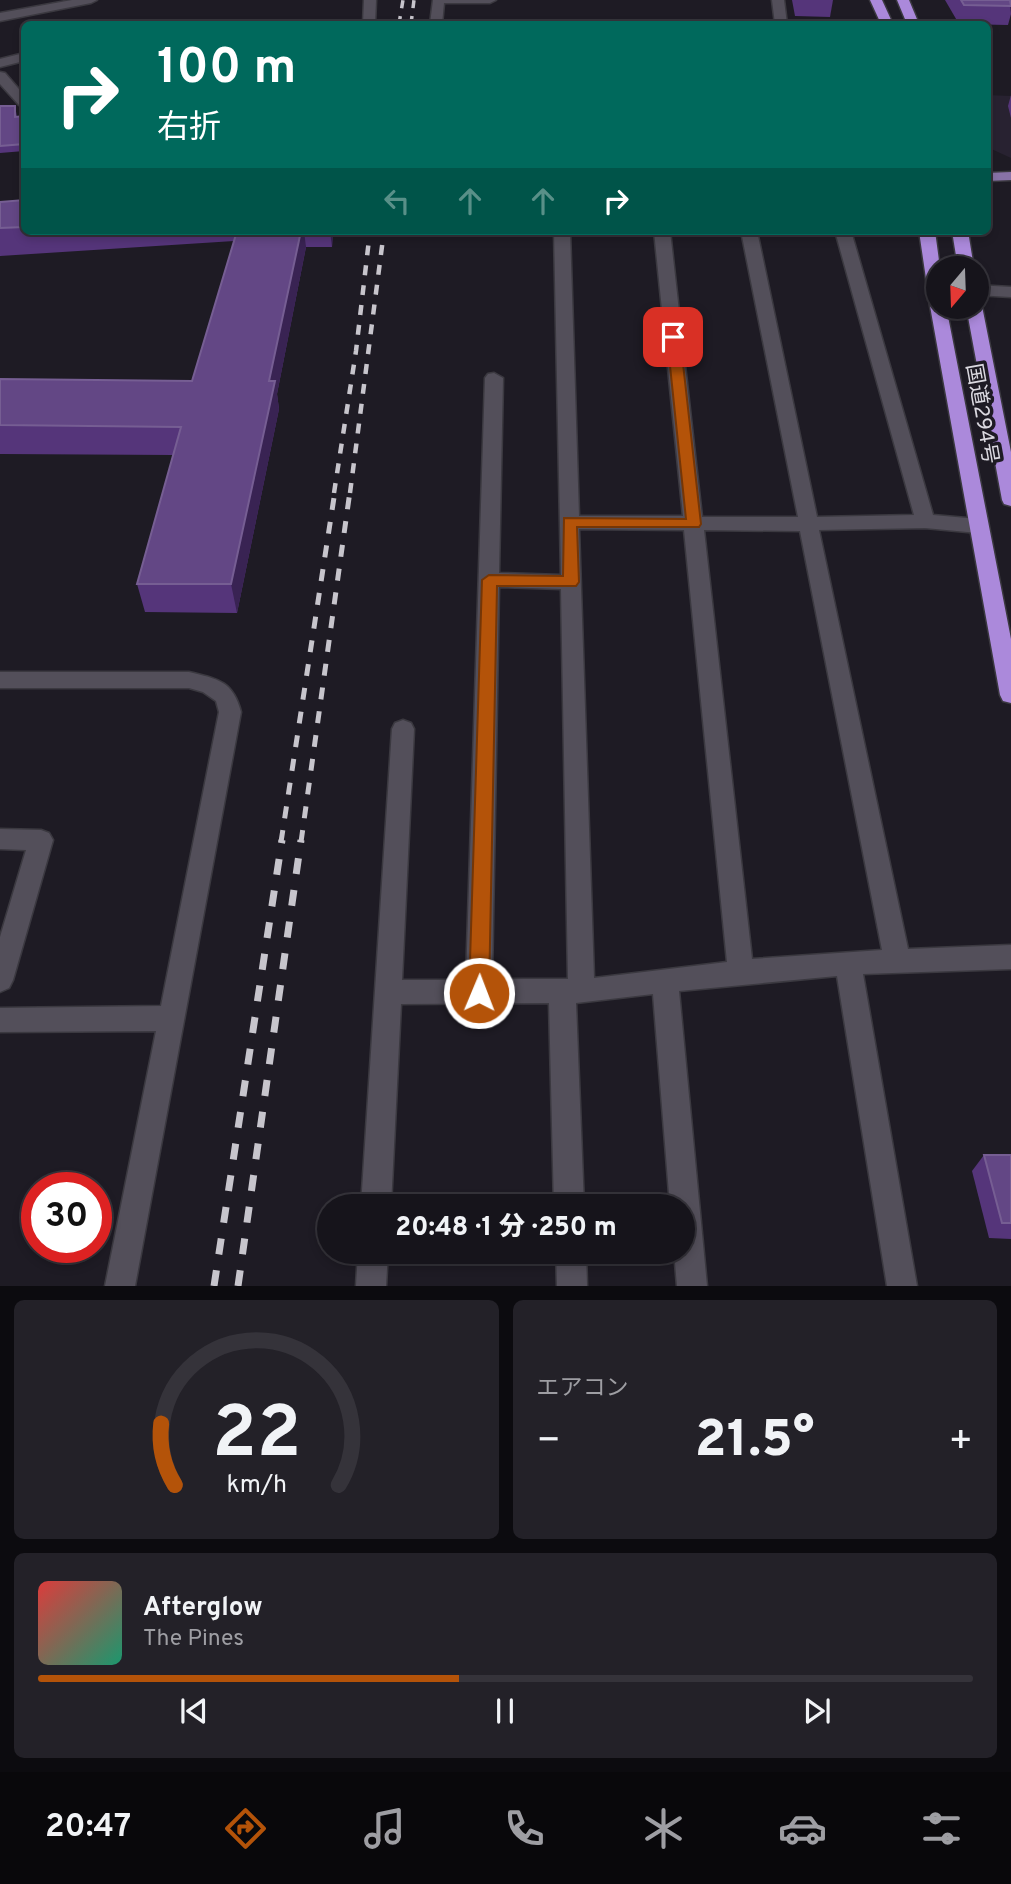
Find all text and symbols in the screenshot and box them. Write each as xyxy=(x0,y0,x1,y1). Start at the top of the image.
text: 100 m xyxy=(157,39,296,101)
icon: right xyxy=(42,49,133,140)
text: 右折 xyxy=(157,109,221,149)
icon: left xyxy=(378,182,416,220)
icon: ahead xyxy=(451,182,489,220)
icon: ahead xyxy=(524,182,562,220)
icon: right xyxy=(597,182,635,220)
north arrow xyxy=(926,256,989,318)
map controls xyxy=(926,256,989,319)
pin xyxy=(643,307,703,367)
icon: arrive xyxy=(654,318,692,356)
street label: 国道294号 xyxy=(959,362,1003,466)
position arrow xyxy=(442,956,516,1030)
speed limit sign: 30 xyxy=(21,1172,112,1263)
text: 20:48 · 1 分 · 250 m xyxy=(395,1212,617,1245)
text: エアコン xyxy=(537,1375,629,1404)
text: 22 xyxy=(212,1392,301,1484)
text: 21.5° xyxy=(695,1409,815,1475)
text: − xyxy=(537,1418,561,1467)
text: + xyxy=(948,1418,973,1467)
text: km/h xyxy=(226,1470,287,1502)
text: Afterglow xyxy=(143,1592,263,1625)
text: The Pines xyxy=(143,1625,244,1654)
icon: previous xyxy=(175,1692,213,1730)
icon: pause xyxy=(486,1692,524,1730)
icon: next xyxy=(798,1692,836,1730)
icon: directions xyxy=(221,1804,270,1853)
icon: music xyxy=(360,1804,409,1853)
icon: phone xyxy=(500,1804,549,1853)
icon: climate xyxy=(639,1804,688,1853)
icon: car xyxy=(778,1804,827,1853)
icon: filters xyxy=(917,1804,966,1853)
text: 20:47 xyxy=(45,1808,131,1848)

